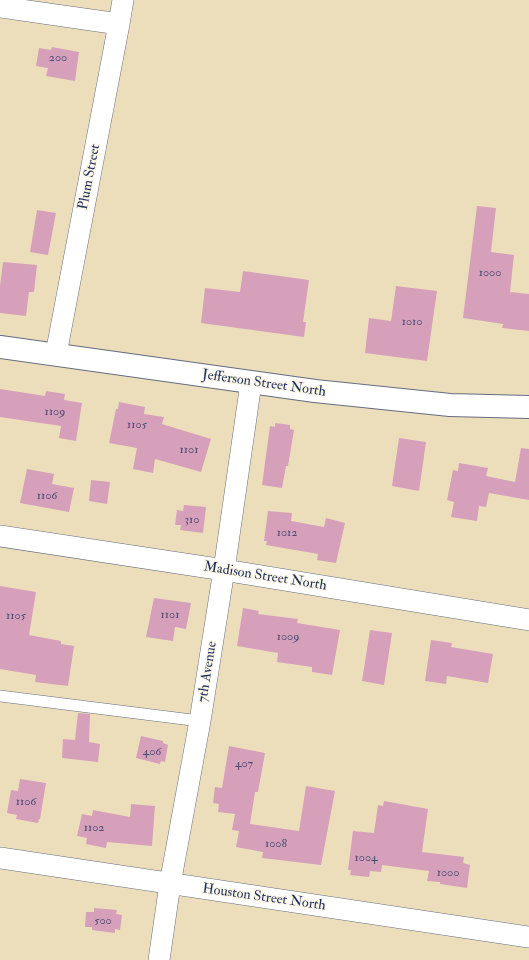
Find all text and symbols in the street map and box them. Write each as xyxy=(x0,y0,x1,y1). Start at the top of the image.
house number: 200 xyxy=(49,51,67,65)
street label: Plum Street xyxy=(75,143,105,211)
house number: 1000 xyxy=(479,266,501,280)
house number: 1010 xyxy=(402,315,422,329)
street label: Jefferson Street North xyxy=(201,367,327,401)
house number: 1109 xyxy=(45,405,65,419)
house number: 1105 xyxy=(127,418,147,432)
house number: 1101 xyxy=(180,443,198,457)
house number: 1106 xyxy=(37,489,57,503)
house number: 310 xyxy=(185,513,199,527)
house number: 1012 xyxy=(277,526,297,540)
street label: Madison Street North xyxy=(202,559,328,595)
house number: 1101 xyxy=(161,608,179,622)
house number: 1105 xyxy=(6,609,26,623)
house number: 1009 xyxy=(277,630,299,644)
street label: 7th Avenue xyxy=(195,640,221,704)
house number: 406 xyxy=(143,745,161,759)
house number: 407 xyxy=(235,757,253,771)
house number: 1106 xyxy=(16,795,36,809)
house number: 1102 xyxy=(84,821,104,835)
house number: 1008 xyxy=(265,837,287,851)
house number: 1004 xyxy=(355,851,377,865)
house number: 1000 xyxy=(437,866,459,880)
street label: Houston Street North xyxy=(201,881,327,915)
house number: 500 xyxy=(94,914,112,928)

